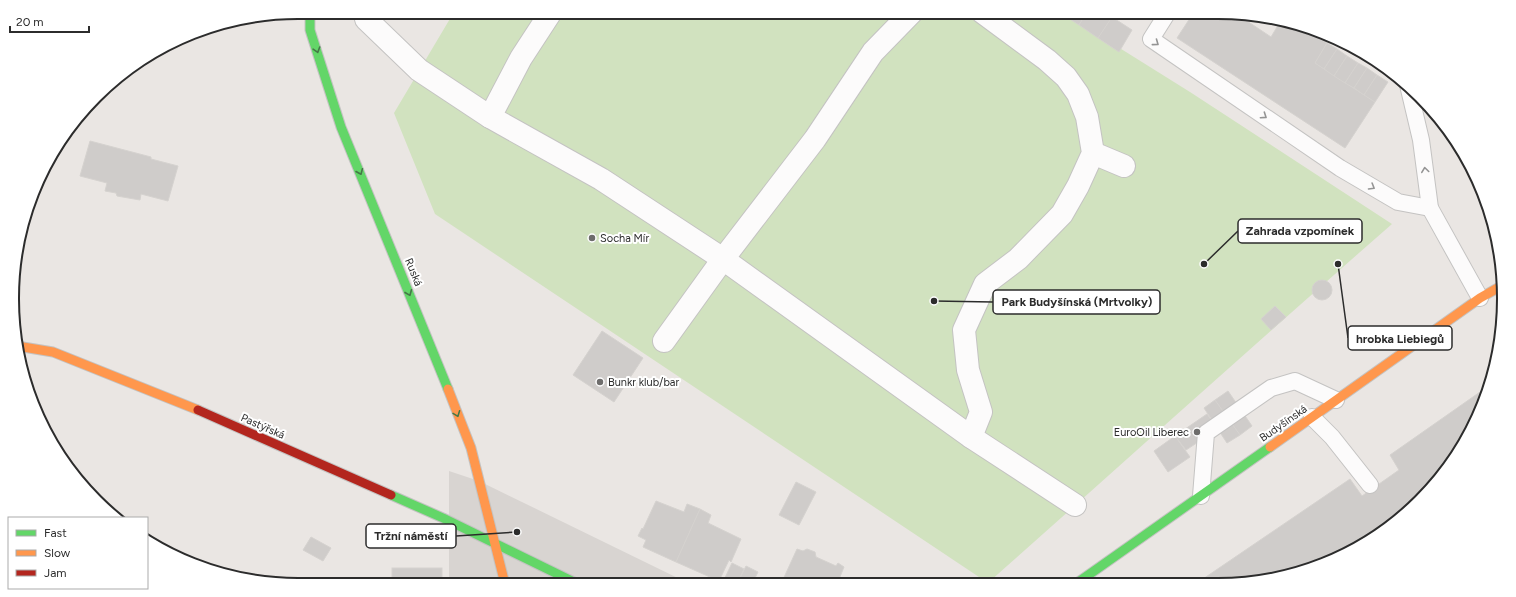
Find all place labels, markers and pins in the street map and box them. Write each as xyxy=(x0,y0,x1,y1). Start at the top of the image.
callout: Zahrada vzpomínek xyxy=(1238,219,1362,243)
place label: Socha Mír xyxy=(600,232,649,245)
marker: Socha Mír xyxy=(587,233,597,243)
callout: Park Budyšínská (Mrtvolky) xyxy=(993,290,1160,314)
callout: hrobka Liebiegů xyxy=(1348,326,1452,350)
place label: Bunkr klub/bar xyxy=(608,376,679,389)
marker: Bunkr klub/bar xyxy=(595,377,605,387)
place label: EuroOil Liberec xyxy=(1114,426,1189,439)
marker: EuroOil Liberec xyxy=(1192,427,1202,437)
callout: Tržní náměstí xyxy=(366,524,456,548)

